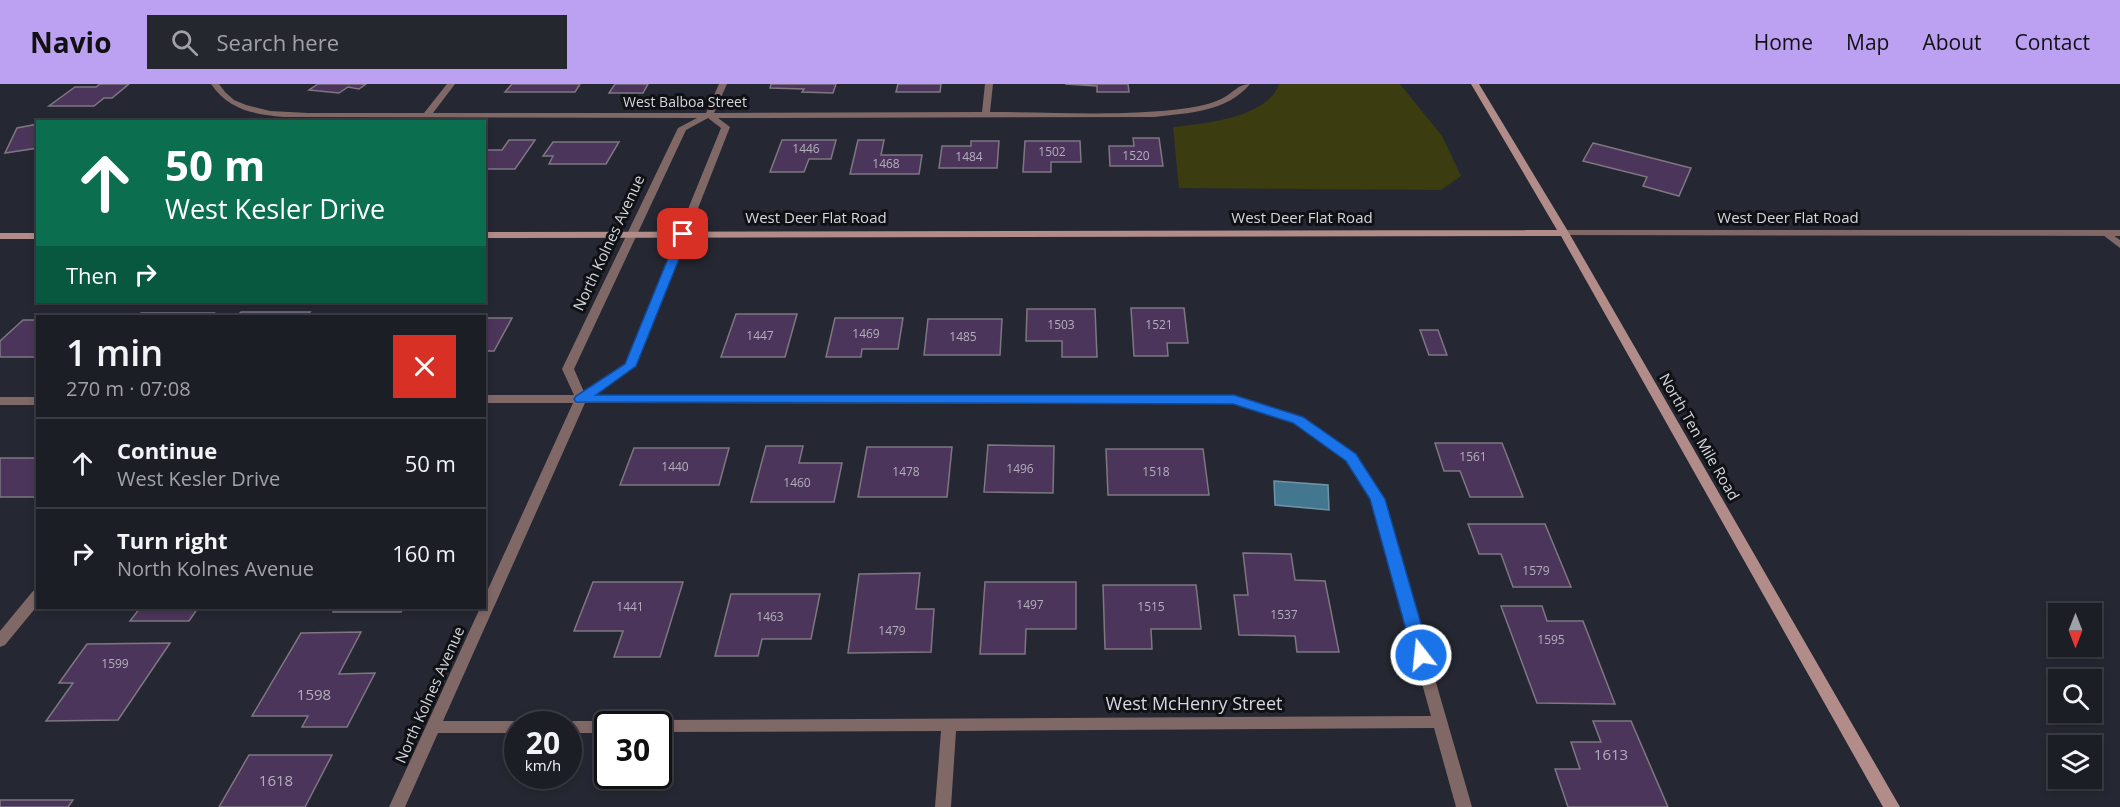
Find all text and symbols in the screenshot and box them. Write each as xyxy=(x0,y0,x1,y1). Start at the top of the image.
search box xyxy=(147,15,567,69)
text: Navio xyxy=(30,23,111,61)
icon: search xyxy=(168,26,201,59)
text: Search here xyxy=(216,27,339,57)
text: Home xyxy=(1754,28,1813,56)
text: Map xyxy=(1846,28,1889,56)
text: About xyxy=(1922,28,1982,56)
text: Contact xyxy=(2015,28,2090,56)
street label: West Balboa Street xyxy=(623,92,747,111)
text: 50 m xyxy=(165,136,265,193)
house number: 1446 xyxy=(792,140,820,157)
house number: 1502 xyxy=(1038,143,1066,160)
icon: ahead xyxy=(66,144,144,222)
house number: 1520 xyxy=(1122,147,1150,164)
house number: 1484 xyxy=(955,148,983,165)
house number: 1468 xyxy=(872,155,900,172)
street label: North Kolnes Avenue xyxy=(568,171,648,314)
text: West Kesler Drive xyxy=(165,190,385,227)
street label: West Deer Flat Road xyxy=(745,207,887,227)
street label: West Deer Flat Road xyxy=(1231,207,1373,227)
street label: West Deer Flat Road xyxy=(1717,207,1859,227)
pin xyxy=(657,208,708,259)
icon: arrive xyxy=(666,217,699,250)
icon: right xyxy=(129,258,162,291)
text: Then xyxy=(66,260,117,290)
house number: 1503 xyxy=(1047,316,1075,333)
house number: 1521 xyxy=(1145,316,1173,333)
house number: 1469 xyxy=(852,325,880,342)
house number: 1447 xyxy=(746,327,774,344)
text: 1 min xyxy=(66,328,163,377)
house number: 1485 xyxy=(949,328,977,345)
button: close xyxy=(393,335,456,398)
street label: North Ten Mile Road xyxy=(1655,369,1744,504)
text: 270 m · 07:08 xyxy=(66,375,191,402)
text: Continue xyxy=(117,435,217,465)
icon: ahead xyxy=(66,447,99,480)
text: 50 m xyxy=(405,448,456,478)
house number: 1561 xyxy=(1459,448,1487,465)
house number: 1440 xyxy=(661,458,689,475)
house number: 1496 xyxy=(1006,460,1034,477)
house number: 1478 xyxy=(892,463,920,480)
house number: 1518 xyxy=(1142,463,1170,480)
text: West Kesler Drive xyxy=(117,465,280,492)
house number: 1460 xyxy=(783,474,811,491)
text: Turn right xyxy=(117,525,228,555)
icon: right xyxy=(66,537,99,570)
text: 160 m xyxy=(392,538,456,568)
text: North Kolnes Avenue xyxy=(117,555,314,582)
house number: 1579 xyxy=(1522,562,1550,579)
house number: 1497 xyxy=(1016,596,1044,613)
house number: 1441 xyxy=(616,598,644,615)
house number: 1515 xyxy=(1137,598,1165,615)
north arrow xyxy=(2048,603,2102,657)
map controls xyxy=(2048,603,2102,789)
house number: 1537 xyxy=(1270,606,1298,623)
house number: 1463 xyxy=(756,608,784,625)
house number: 1479 xyxy=(878,622,906,639)
street label: North Kolnes Avenue xyxy=(390,623,468,766)
position arrow xyxy=(1389,623,1453,687)
house number: 1595 xyxy=(1537,631,1565,648)
house number: 1599 xyxy=(101,655,129,672)
button: search xyxy=(2048,669,2102,723)
house number: 1598 xyxy=(297,684,331,704)
street label: West McHenry Street xyxy=(1106,691,1282,715)
speed limit sign: 30 xyxy=(594,711,672,789)
text: 20 xyxy=(526,722,560,763)
button: layers xyxy=(2048,735,2102,789)
house number: 1613 xyxy=(1594,744,1628,764)
text: km/h xyxy=(525,755,561,775)
house number: 1618 xyxy=(259,770,293,790)

